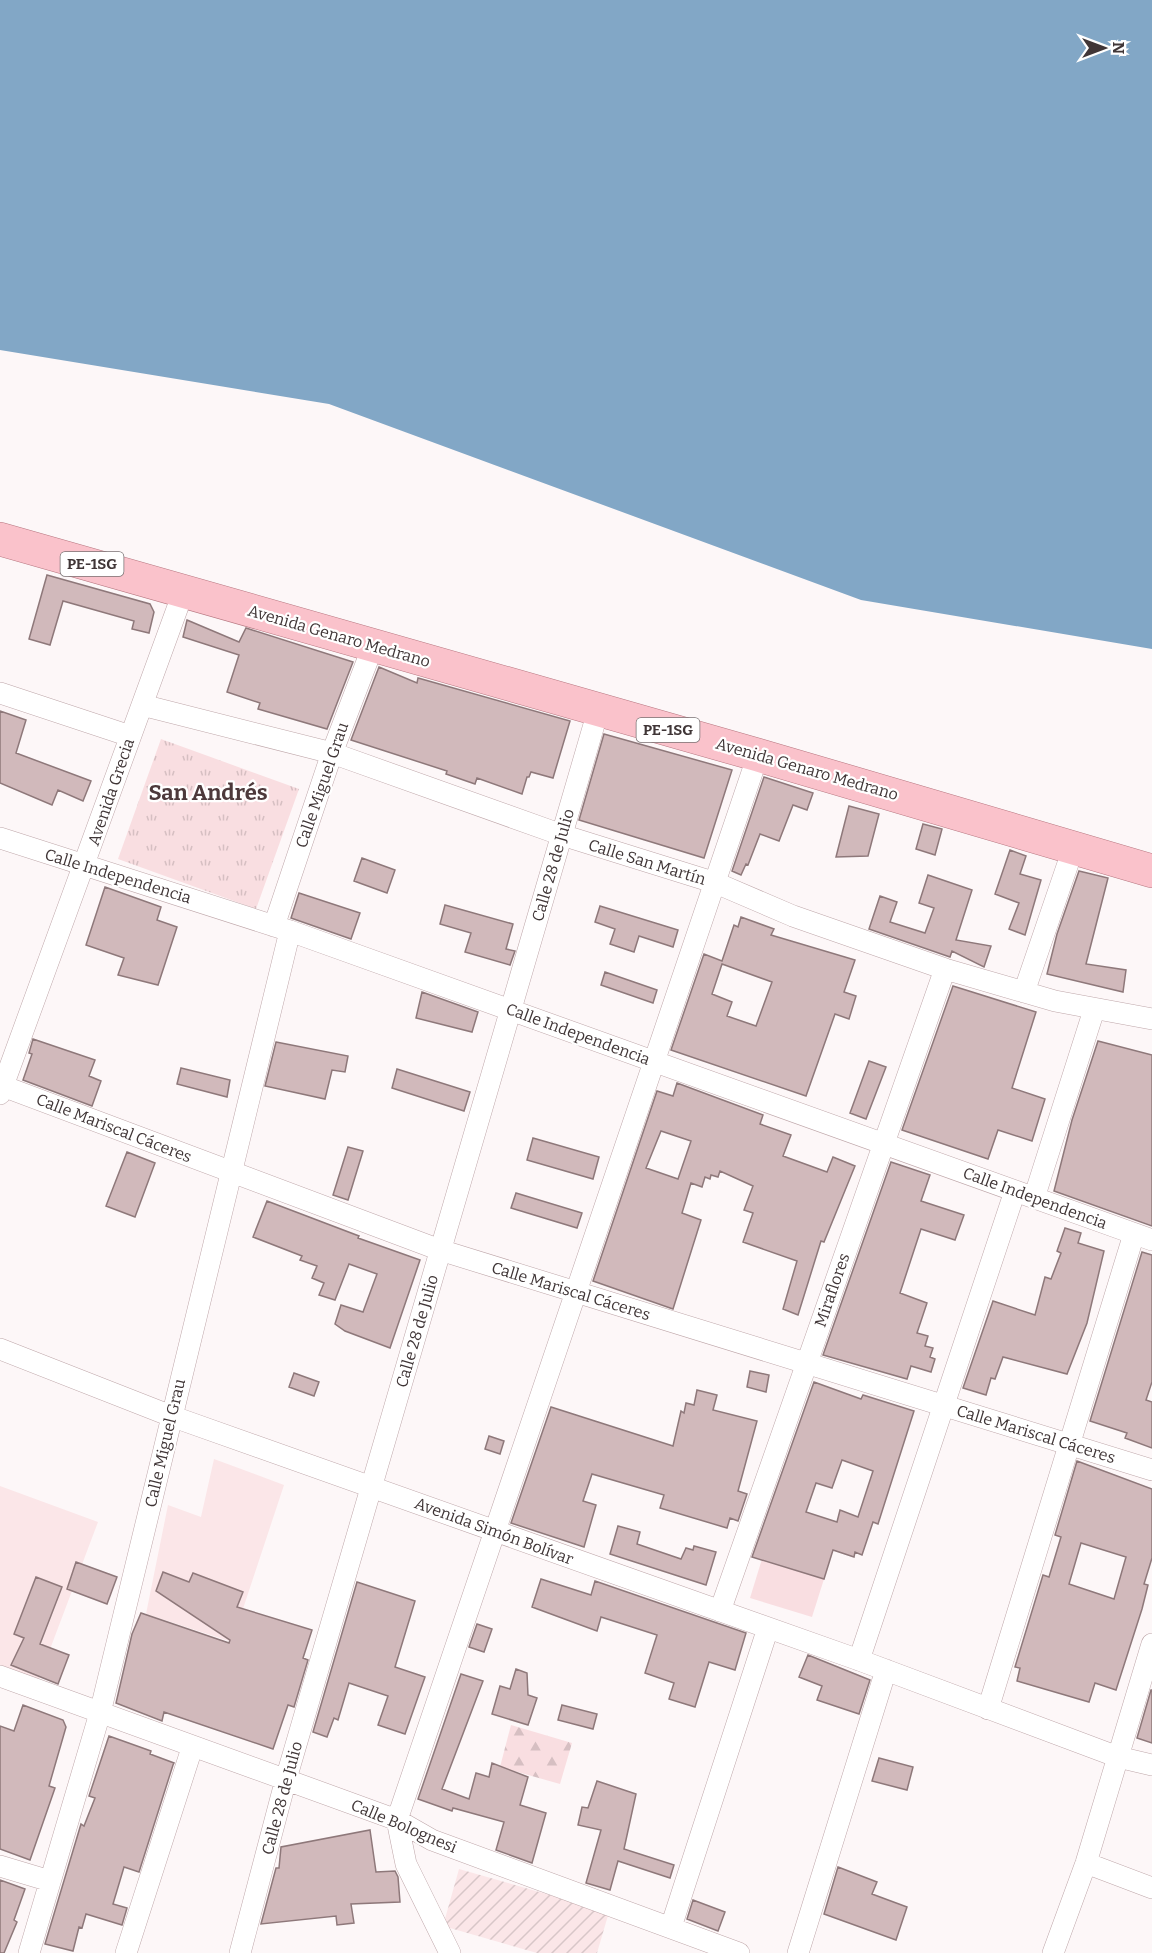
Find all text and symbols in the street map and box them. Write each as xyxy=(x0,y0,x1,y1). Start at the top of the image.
north arrow xyxy=(1074,18,1134,78)
text: N xyxy=(1109,42,1128,54)
road number: PE-1SG xyxy=(60,552,124,576)
street label: Avenida Genaro Medrano xyxy=(246,601,432,671)
road number: PE-1SG xyxy=(636,718,700,742)
street label: Calle Miguel Grau xyxy=(292,720,352,850)
street label: Avenida Genaro Medrano xyxy=(714,734,900,804)
street label: Avenida Grecia xyxy=(84,736,138,848)
district label: San Andrés xyxy=(148,779,268,806)
street label: Calle 28 de Julio xyxy=(528,806,578,924)
street label: Calle San Martín xyxy=(586,835,708,889)
street label: Calle Independencia xyxy=(43,845,194,907)
street label: Calle Independencia xyxy=(503,999,653,1069)
street label: Calle Mariscal Cáceres xyxy=(34,1090,194,1166)
street label: Calle Independencia xyxy=(960,1163,1110,1233)
street label: Miraflores xyxy=(810,1251,854,1329)
street label: Calle Mariscal Cáceres xyxy=(489,1258,653,1324)
street label: Calle 28 de Julio xyxy=(392,1272,442,1390)
street label: Calle Miguel Grau xyxy=(141,1377,189,1509)
street label: Calle Mariscal Cáceres xyxy=(954,1401,1118,1467)
street label: Avenida Simón Bolívar xyxy=(412,1493,576,1569)
street label: Calle 28 de Julio xyxy=(258,1739,306,1857)
street label: Calle Bolognesi xyxy=(348,1795,460,1857)

